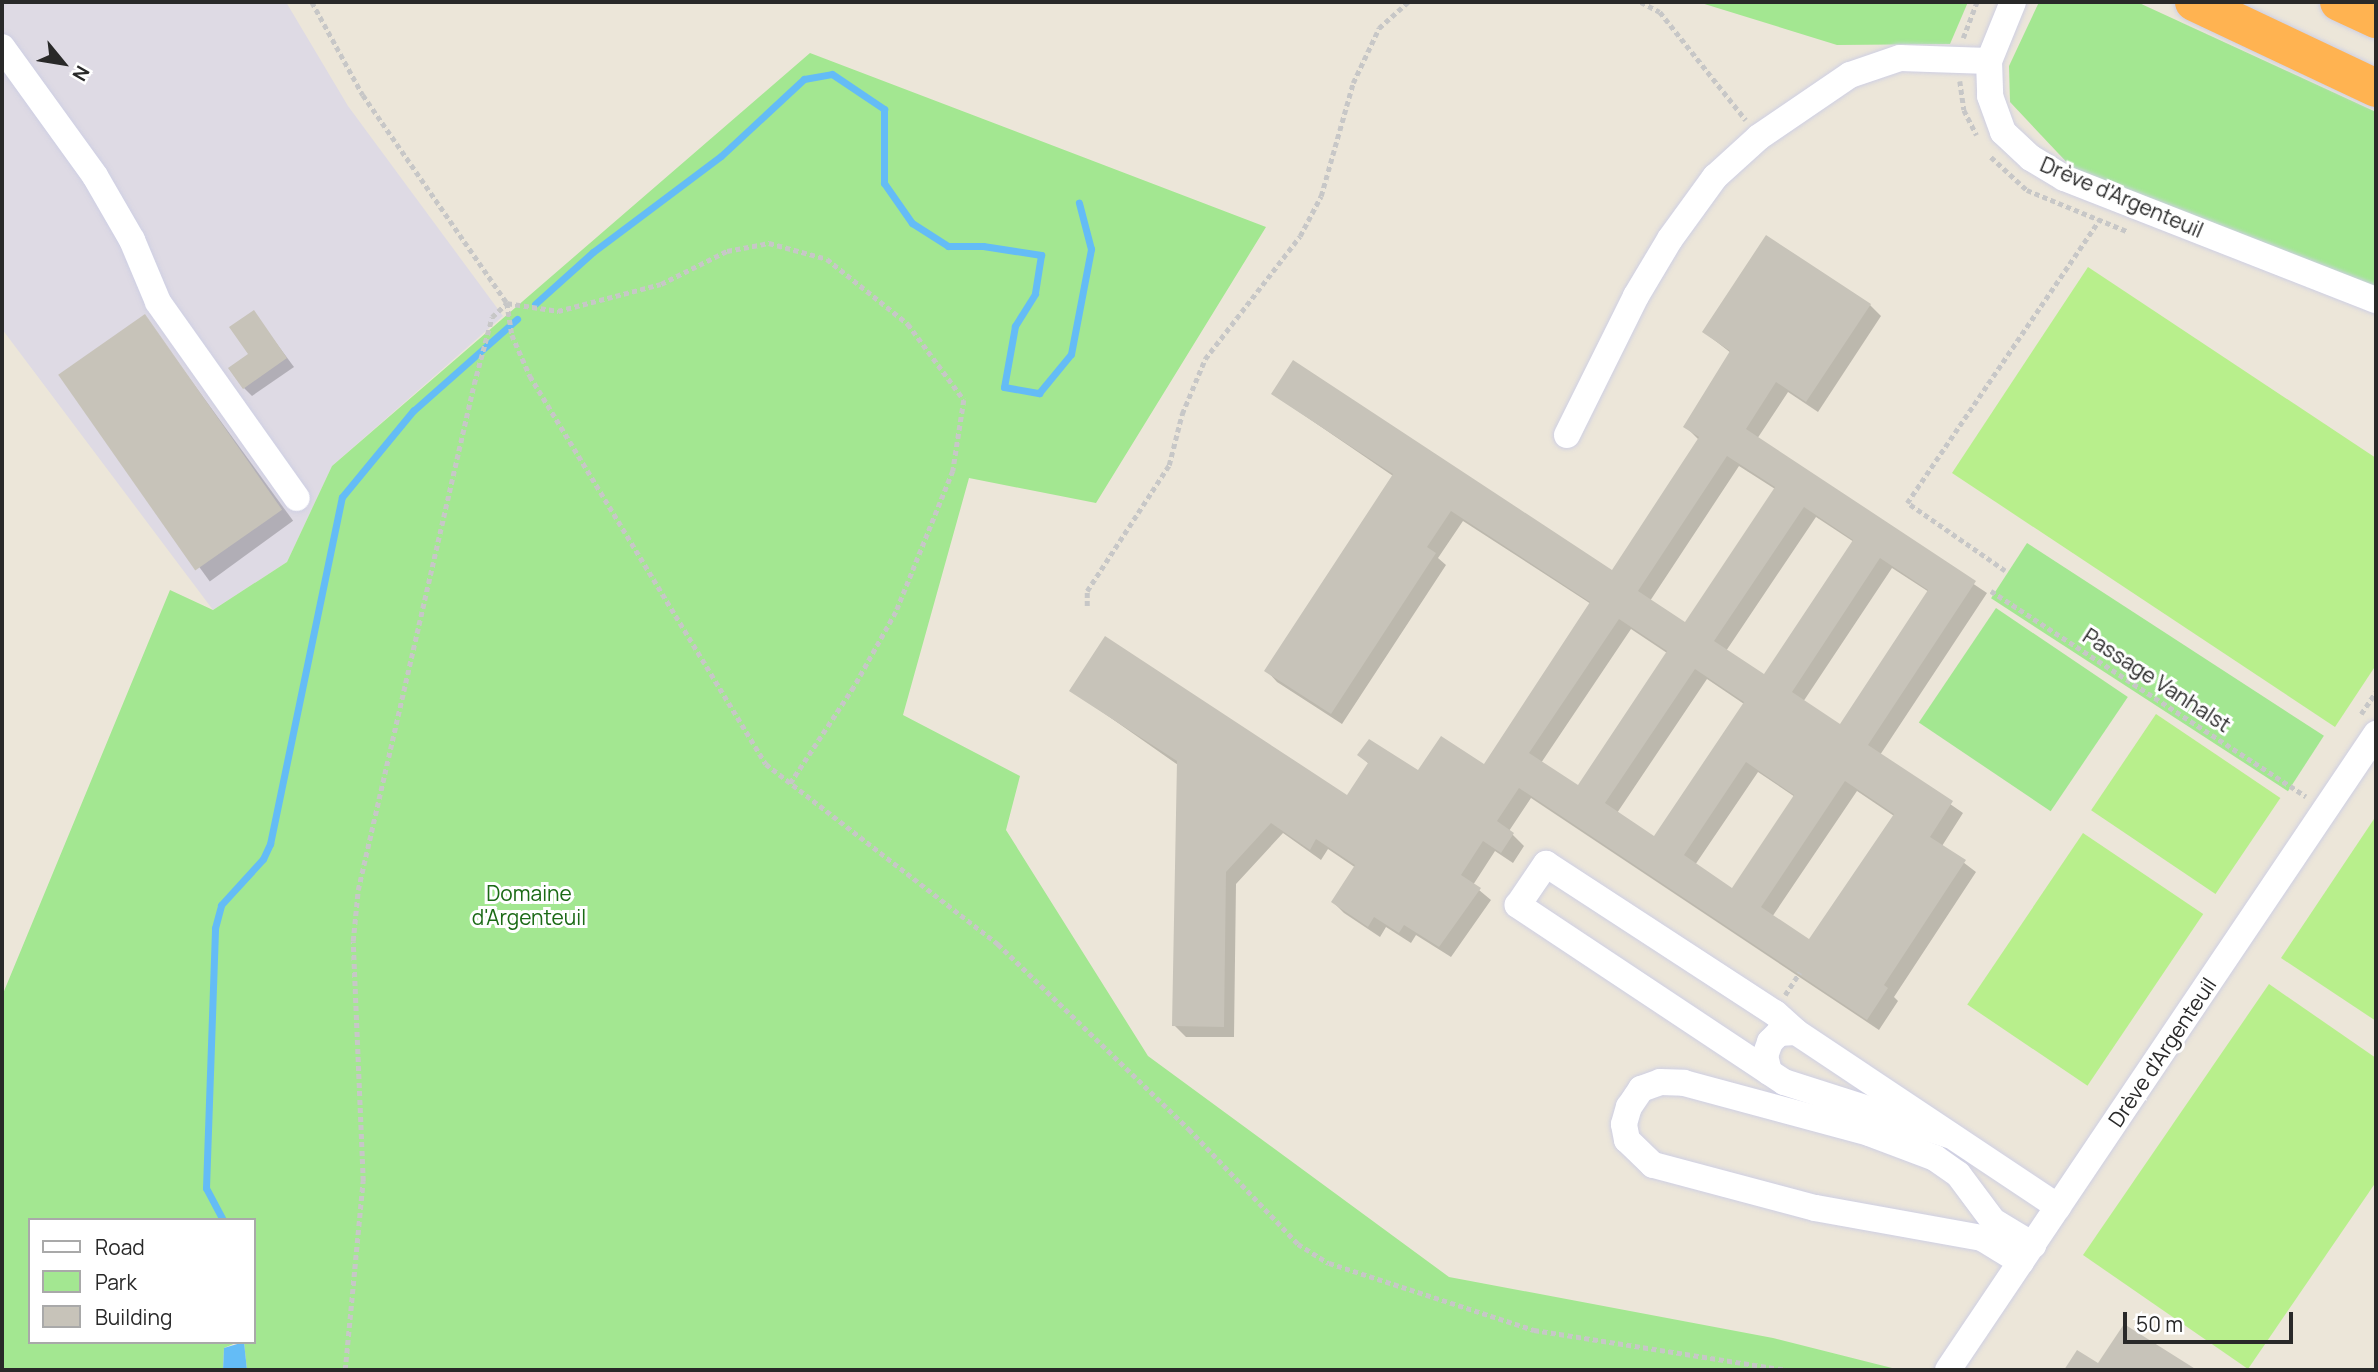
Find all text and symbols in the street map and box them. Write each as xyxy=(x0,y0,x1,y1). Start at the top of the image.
north arrow xyxy=(28,28,98,98)
text: N xyxy=(67,61,96,86)
street label: Drève d'Argenteuil xyxy=(2037,151,2207,243)
street label: Passage Vanhalst xyxy=(2079,623,2235,737)
park label: Domaine d'Argenteuil xyxy=(472,880,586,930)
street label: Drève d'Argenteuil xyxy=(2103,973,2221,1131)
legend xyxy=(28,1218,256,1344)
text: Road xyxy=(95,1233,145,1261)
text: Park xyxy=(95,1268,137,1296)
scale bar xyxy=(2126,1298,2296,1342)
text: Building xyxy=(95,1303,172,1331)
text: 50 m xyxy=(2136,1310,2183,1338)

